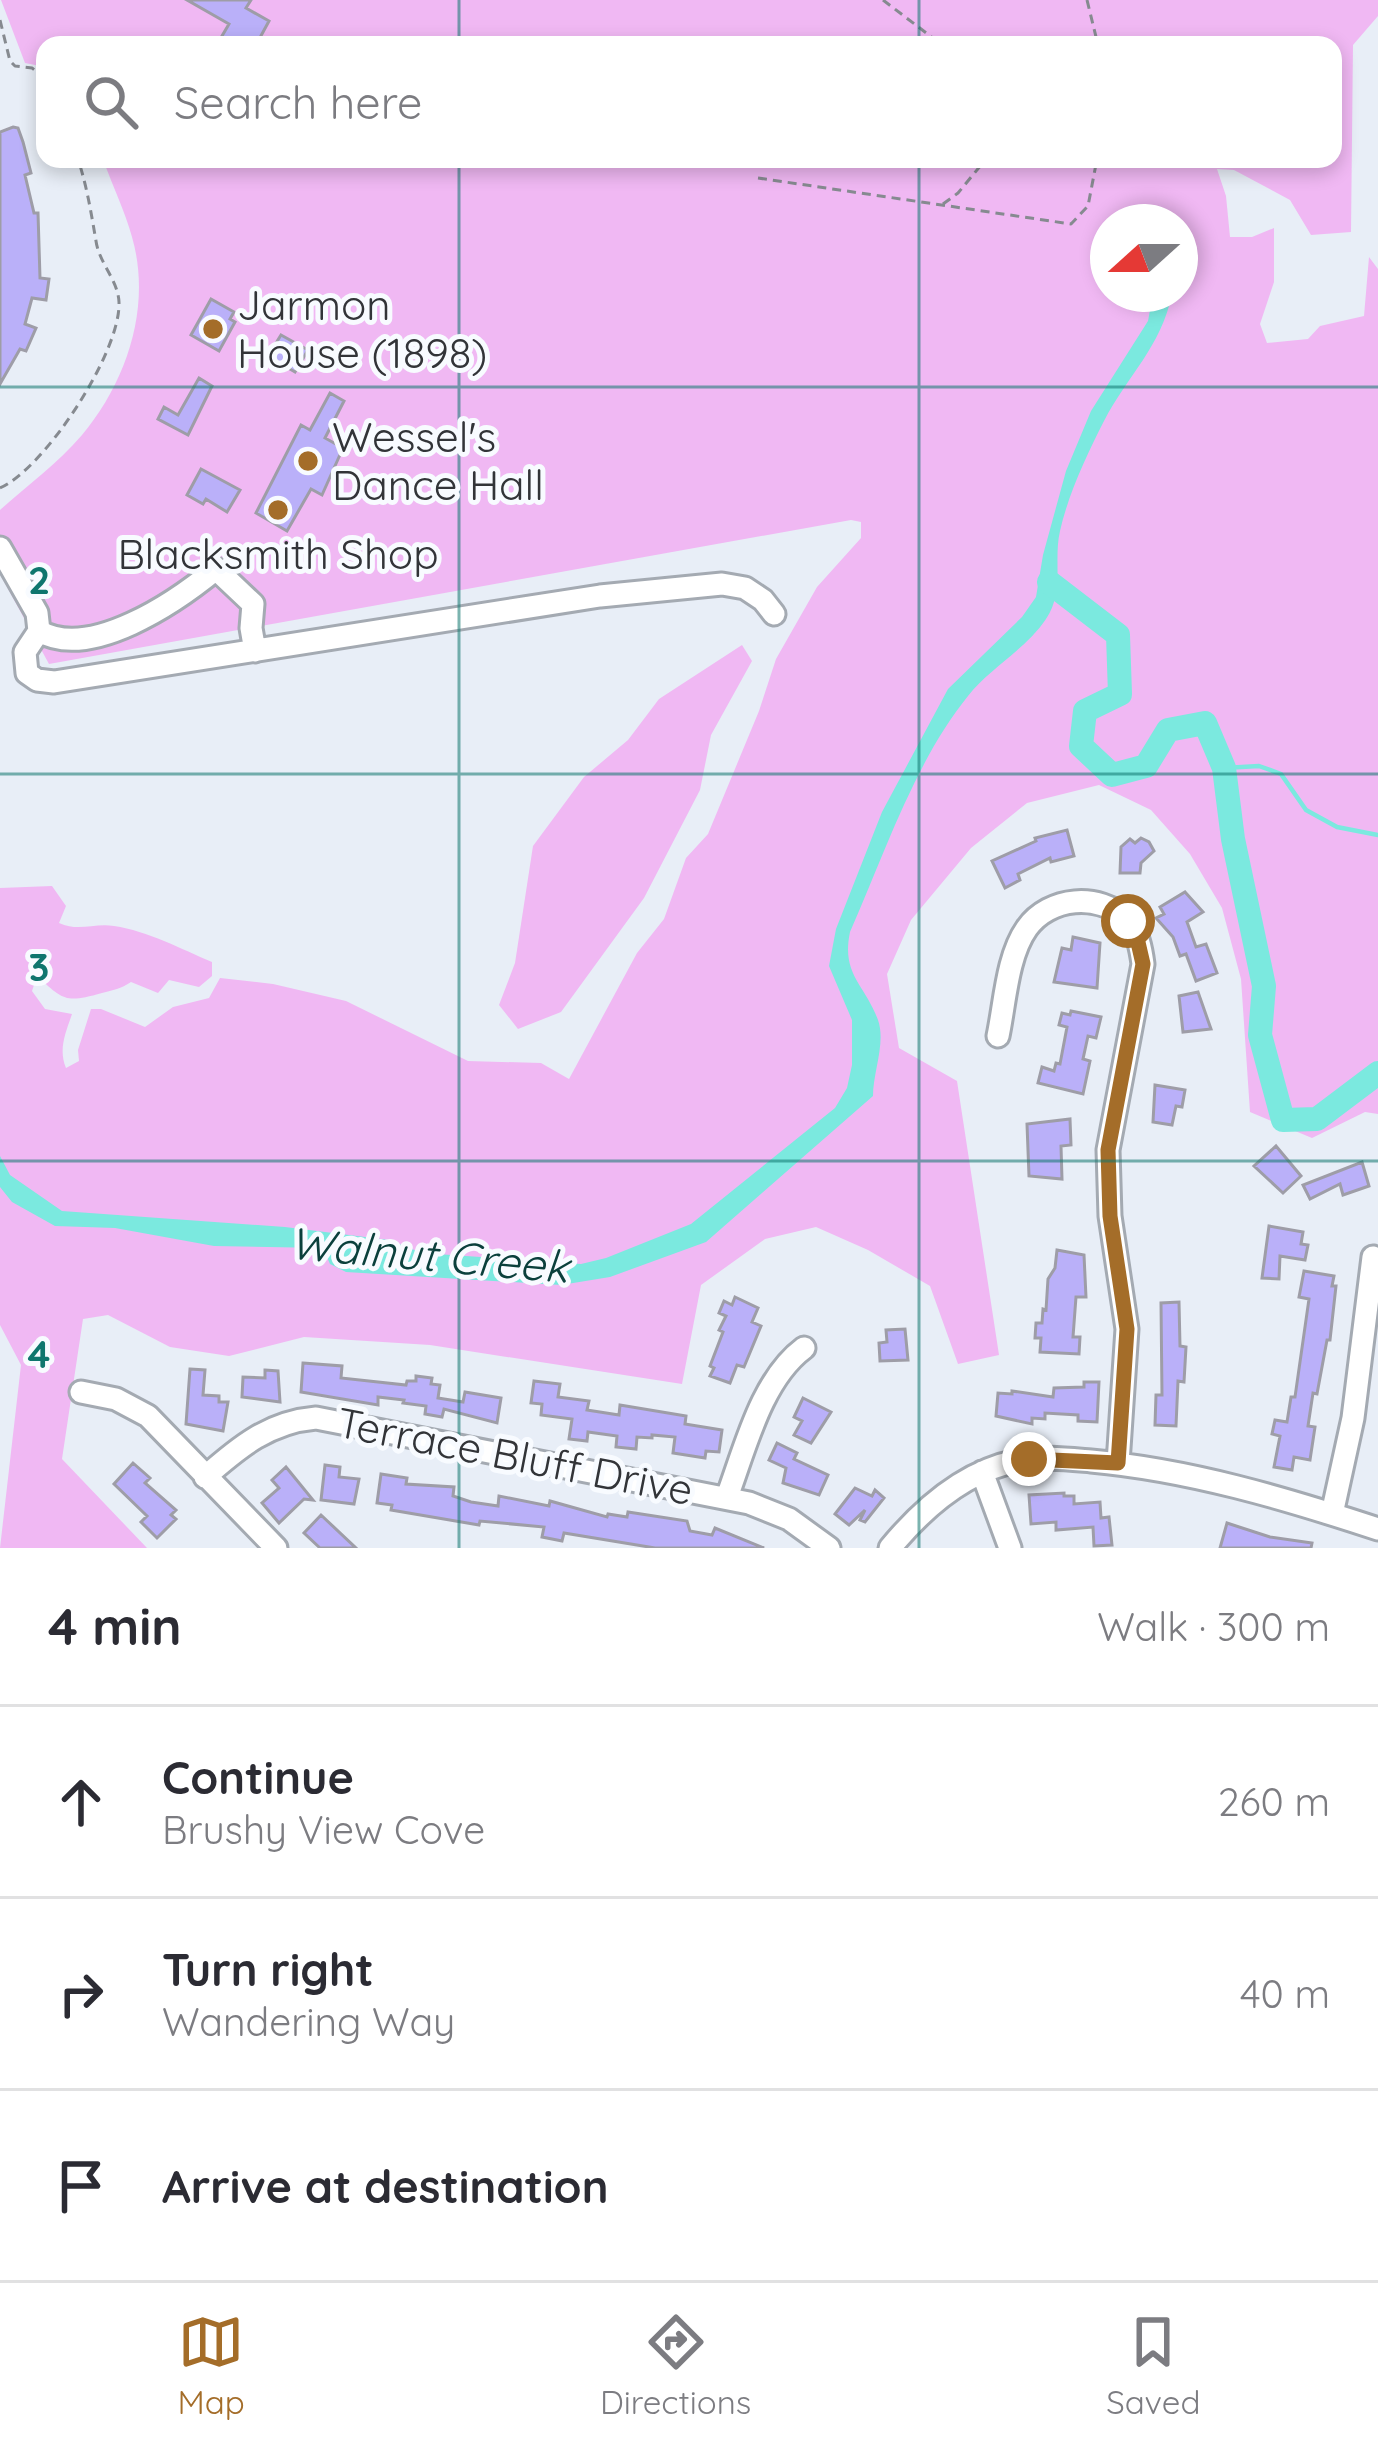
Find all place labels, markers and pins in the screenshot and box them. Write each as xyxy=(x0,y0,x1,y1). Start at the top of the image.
place label: Jarmon House (1898) xyxy=(237,278,487,379)
marker: Jarmon House (1898) xyxy=(200,316,226,342)
place label: Wessel's Dance Hall xyxy=(332,410,544,511)
marker: Wessel's Dance Hall xyxy=(295,448,321,474)
marker: Blacksmith Shop xyxy=(265,497,291,523)
place label: Blacksmith Shop xyxy=(117,527,439,580)

